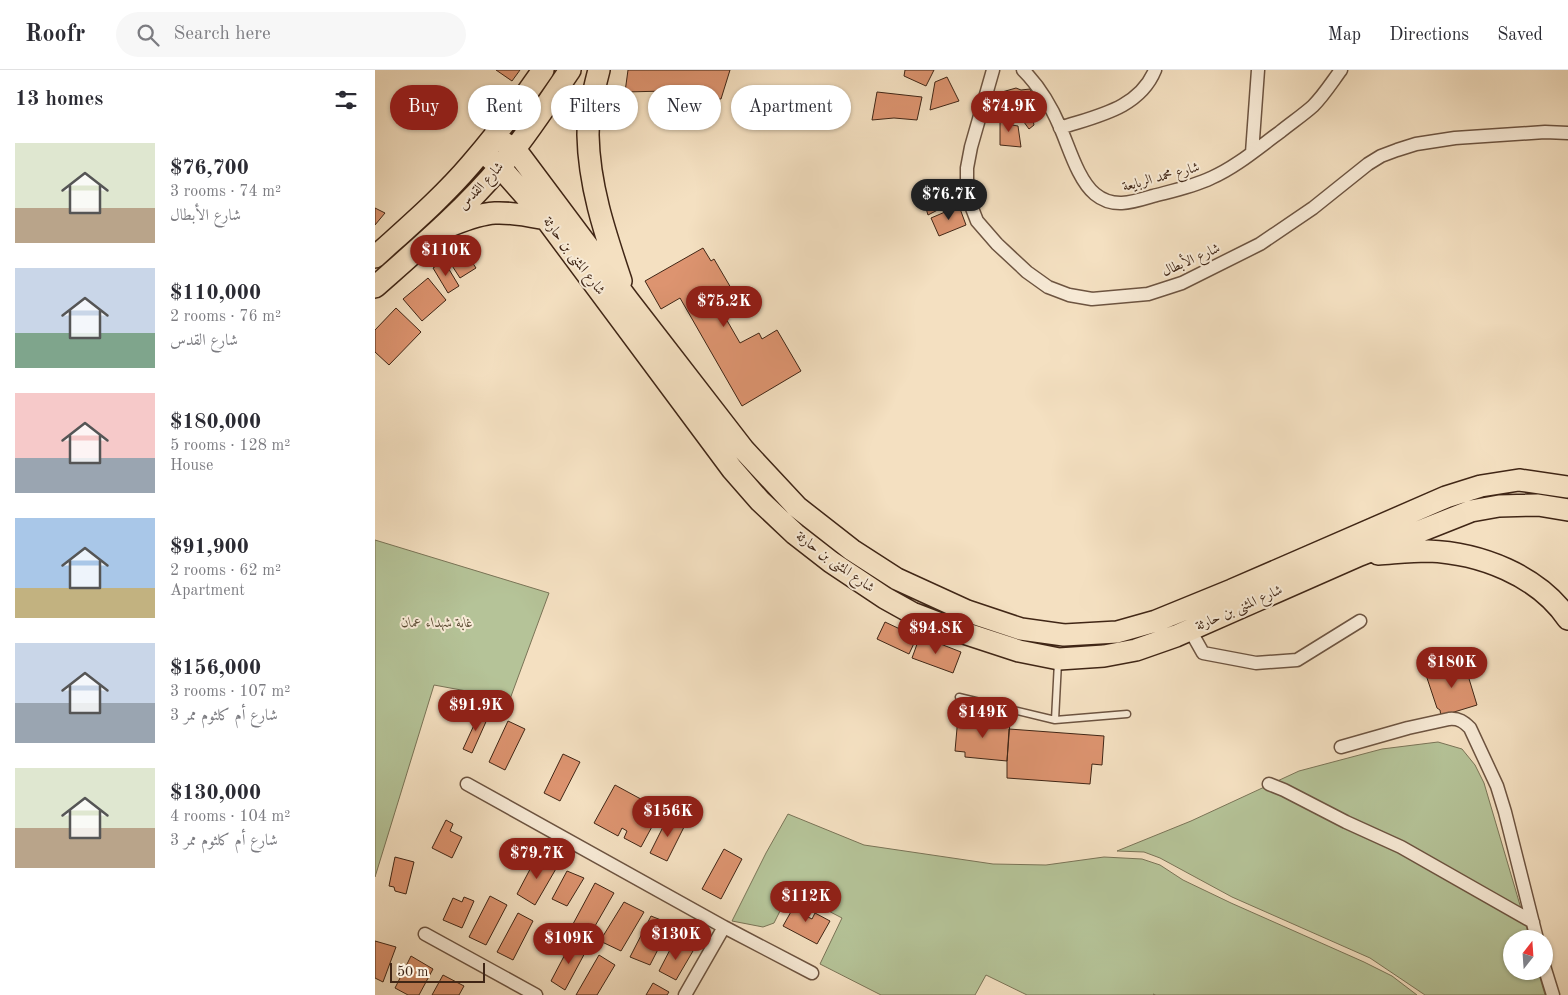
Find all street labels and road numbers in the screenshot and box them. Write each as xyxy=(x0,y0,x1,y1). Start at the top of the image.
street label: شارع القدس xyxy=(456,159,509,215)
street label: شارع محمد الربايعة xyxy=(1121,159,1202,198)
street label: شارع المثنى بن حارثة xyxy=(537,214,608,300)
street label: شارع الأبطال xyxy=(1158,237,1224,283)
street label: شارع المثنى بن حارثة xyxy=(791,529,877,598)
street label: شارع المثنى بن حارثة xyxy=(1193,583,1286,637)

